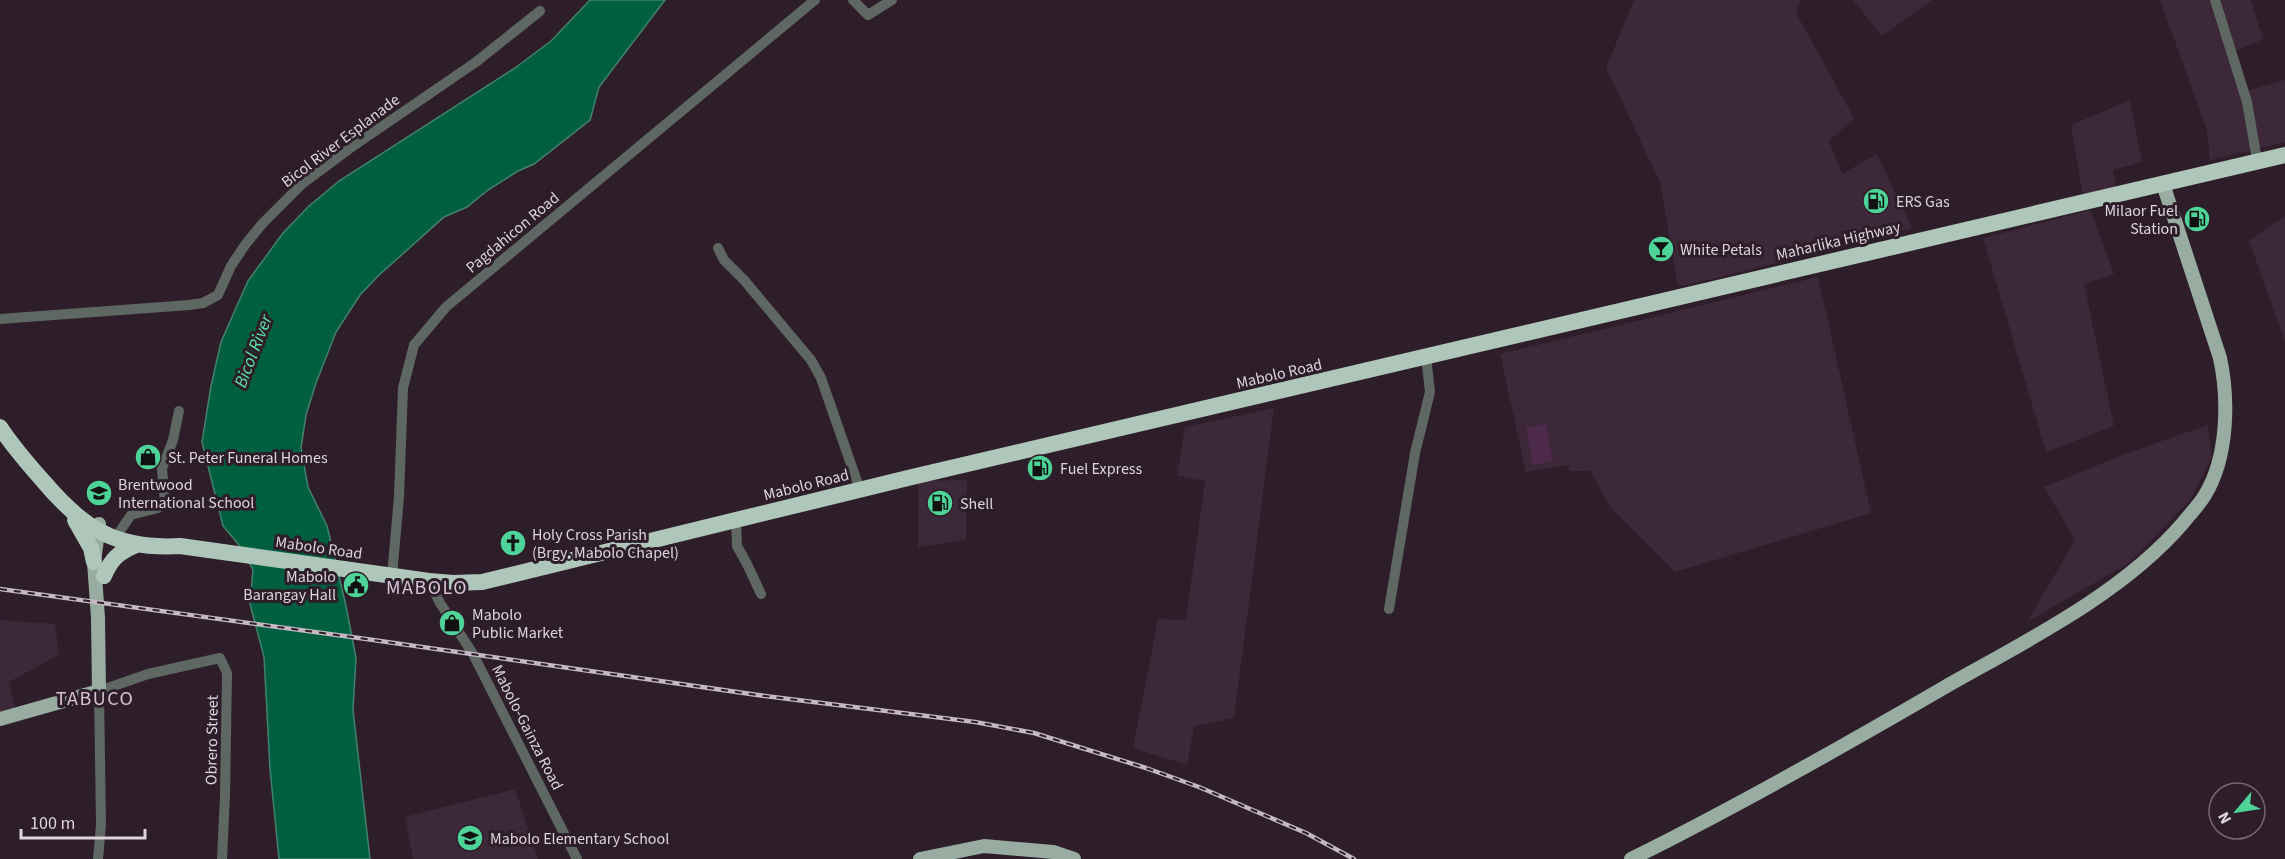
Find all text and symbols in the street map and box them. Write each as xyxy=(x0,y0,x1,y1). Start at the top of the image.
street label: Bicol River Esplanade xyxy=(277,89,404,193)
fuel station icon: ERS Gas xyxy=(1861,186,1891,216)
street label: Pagdahicon Road xyxy=(461,187,564,278)
place label: ERS Gas xyxy=(1896,191,1950,213)
place label: Milaor Fuel Station xyxy=(2104,200,2178,240)
fuel station icon: Milaor Fuel Station xyxy=(2182,204,2212,234)
street label: Maharlika Highway xyxy=(1774,216,1903,266)
bar icon: White Petals xyxy=(1646,234,1676,264)
place label: White Petals xyxy=(1680,239,1762,261)
water label: Bicol River xyxy=(228,310,279,391)
street label: Mabolo Road xyxy=(1234,353,1324,395)
shop icon: St. Peter Funeral Homes xyxy=(133,442,163,472)
place label: St. Peter Funeral Homes xyxy=(168,447,328,469)
fuel station icon: Fuel Express xyxy=(1025,453,1055,483)
place label: Fuel Express xyxy=(1060,458,1143,480)
street label: Mabolo Road xyxy=(761,464,851,506)
place label: Brentwood International School xyxy=(118,474,254,514)
school or university icon: Brentwood International School xyxy=(84,478,114,508)
fuel station icon: Shell xyxy=(925,488,955,518)
place label: Shell xyxy=(960,493,993,515)
place label: Holy Cross Parish (Brgy. Mabolo Chapel) xyxy=(532,524,679,564)
church icon: Holy Cross Parish (Brgy. Mabolo Chapel) xyxy=(498,528,528,558)
street label: Mabolo Road xyxy=(274,531,364,565)
place label: Mabolo Barangay Hall xyxy=(243,566,336,606)
public building icon: Mabolo Barangay Hall xyxy=(341,570,371,600)
district label: MABOLO xyxy=(386,574,468,602)
place label: Mabolo Public Market xyxy=(472,604,564,644)
shop icon: Mabolo Public Market xyxy=(437,608,467,638)
street label: Mabolo-Gainza Road xyxy=(486,661,568,794)
district label: TABUCO xyxy=(56,685,134,713)
street label: Obrero Street xyxy=(200,694,224,785)
north arrow xyxy=(2207,781,2267,841)
scale bar xyxy=(21,802,146,840)
text: N xyxy=(2213,808,2237,828)
text: 100 m xyxy=(30,811,75,836)
school or university icon: Mabolo Elementary School xyxy=(455,823,485,853)
place label: Mabolo Elementary School xyxy=(490,828,669,850)

